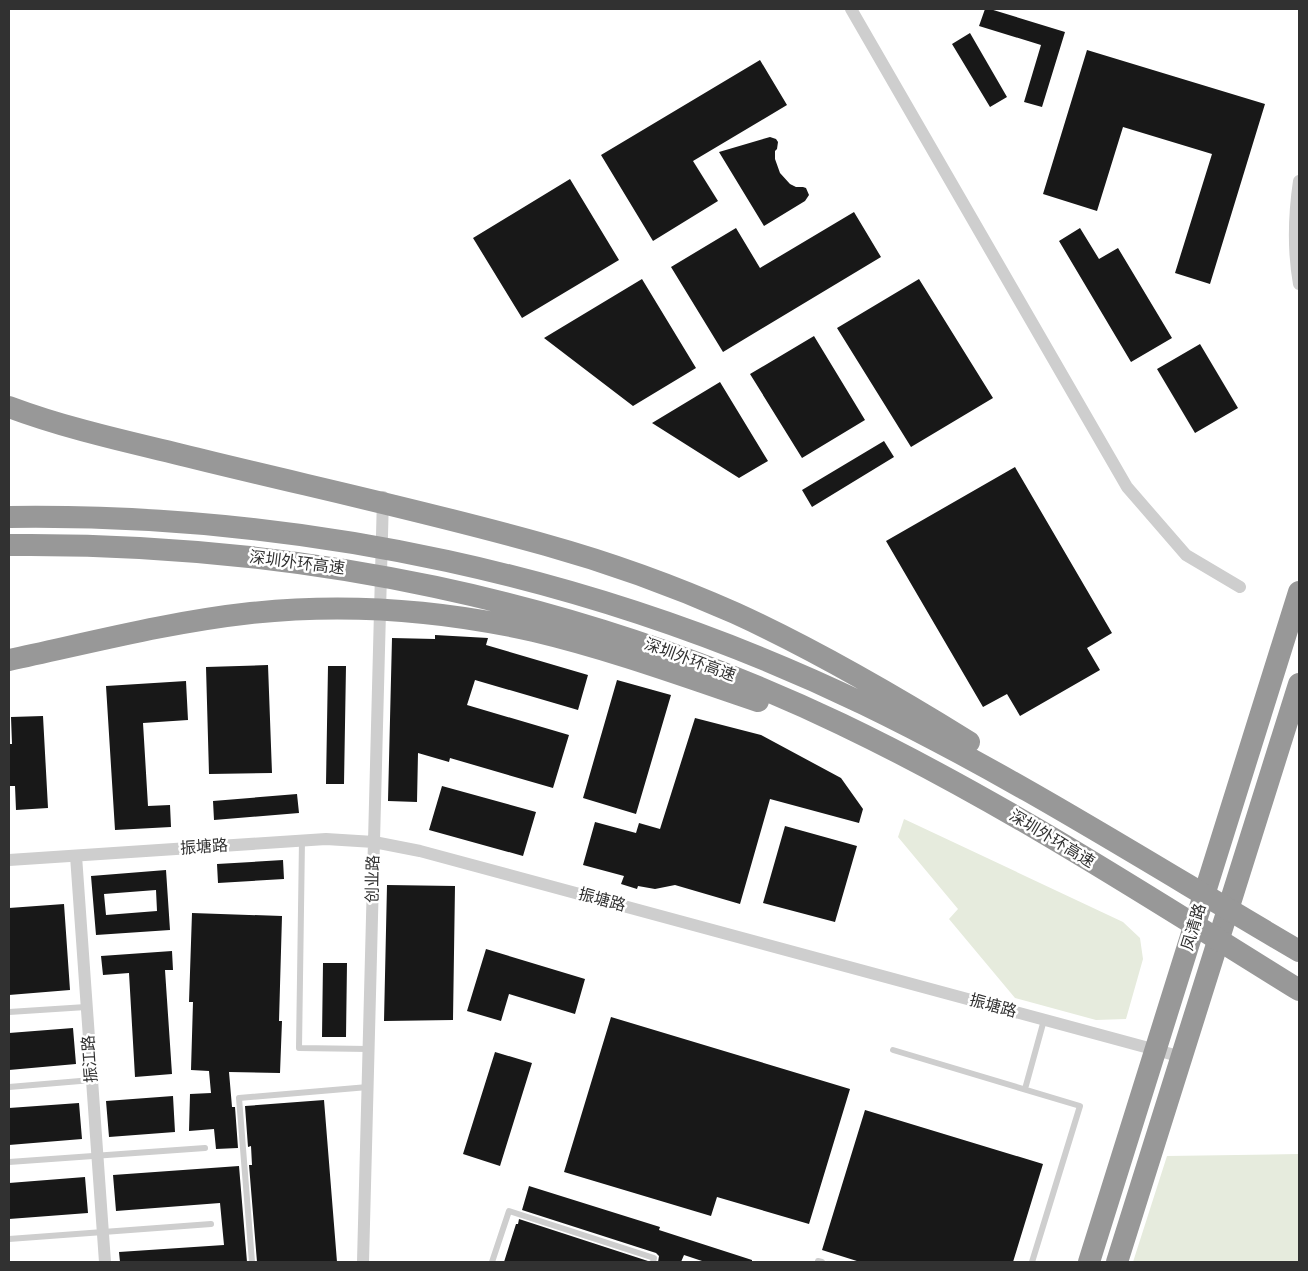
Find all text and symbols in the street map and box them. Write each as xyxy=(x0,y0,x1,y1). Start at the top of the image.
street label: 深圳外环高速 xyxy=(248,546,346,580)
street label: 深圳外环高速 xyxy=(641,633,739,687)
street label: 深圳外环高速 xyxy=(1005,805,1099,873)
street label: 振塘路 xyxy=(179,834,229,860)
street label: 创业路 xyxy=(362,855,384,903)
street label: 振塘路 xyxy=(576,883,628,917)
street label: 凤清路 xyxy=(1176,901,1212,953)
street label: 振塘路 xyxy=(967,989,1019,1023)
street label: 振江路 xyxy=(77,1034,103,1084)

